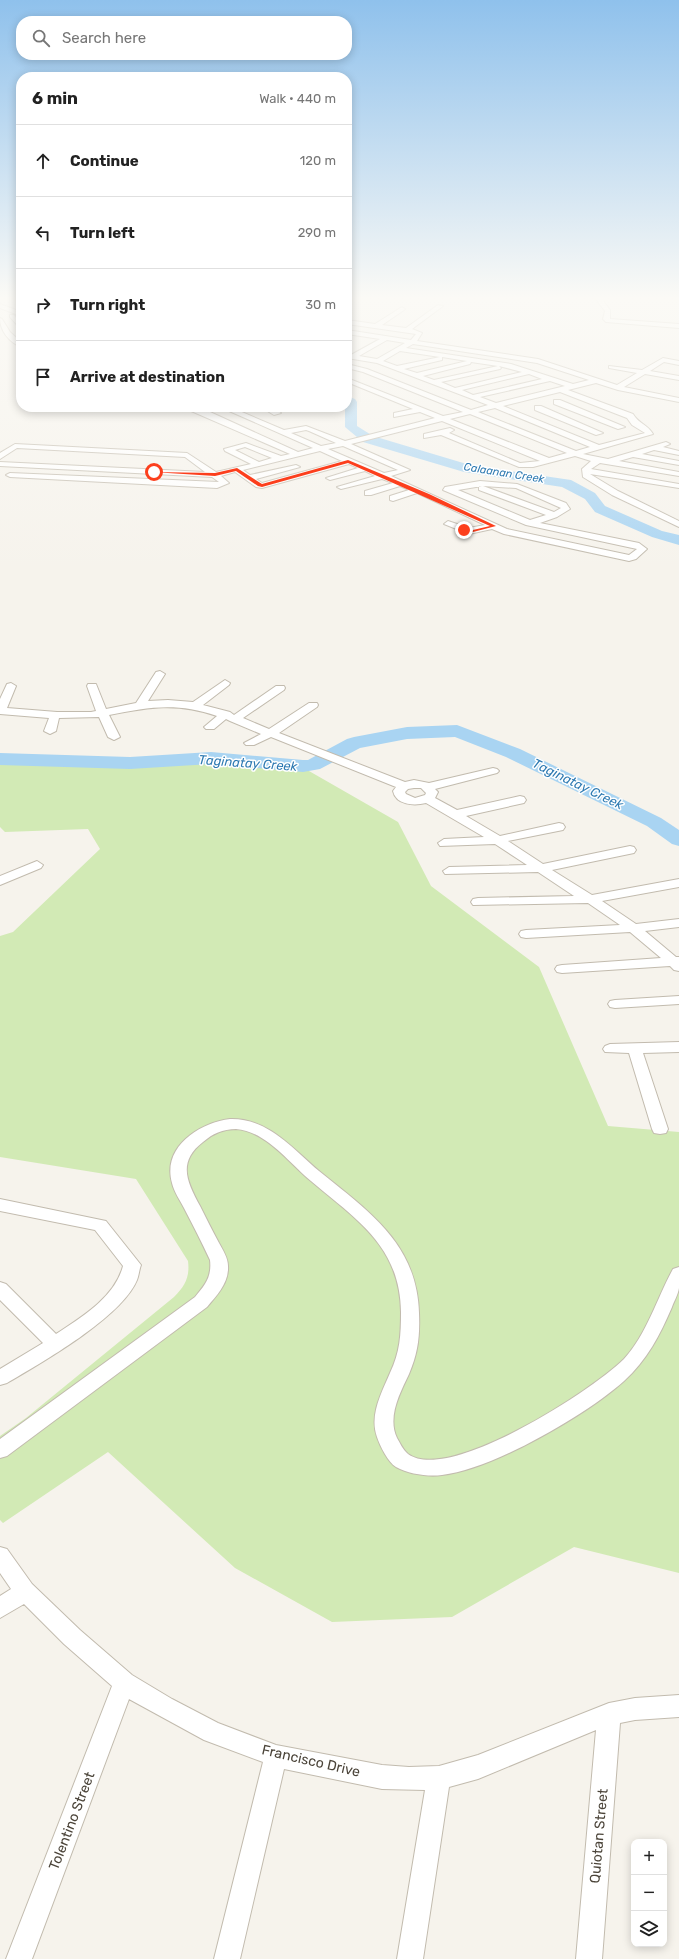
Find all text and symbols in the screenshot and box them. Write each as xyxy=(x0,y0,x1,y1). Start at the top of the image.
search box xyxy=(16,16,352,60)
icon: search xyxy=(30,27,52,49)
text: Search here xyxy=(62,29,146,47)
text: 6 min xyxy=(32,88,78,108)
text: Walk · 440 m xyxy=(259,91,336,106)
icon: ahead xyxy=(32,150,54,172)
text: Continue xyxy=(70,152,139,170)
text: 120 m xyxy=(300,153,336,168)
icon: left xyxy=(32,222,54,244)
text: Turn left xyxy=(70,224,135,242)
text: 290 m xyxy=(298,225,336,240)
icon: right xyxy=(32,294,54,316)
text: Turn right xyxy=(70,296,145,314)
text: 30 m xyxy=(305,297,336,312)
icon: arrive xyxy=(32,366,54,388)
text: Arrive at destination xyxy=(70,368,225,386)
water label: Calaanan Creek xyxy=(463,460,545,486)
route start xyxy=(145,463,163,481)
route end xyxy=(455,521,473,539)
water label: Taginatay Creek xyxy=(198,752,298,775)
water label: Taginatay Creek xyxy=(530,756,626,813)
street label: Francisco Drive xyxy=(260,1741,362,1781)
street label: Tolentino Street xyxy=(45,1769,99,1872)
street label: Quiotan Street xyxy=(586,1787,612,1884)
map controls xyxy=(631,1839,667,1947)
button: + xyxy=(631,1839,667,1875)
button: − xyxy=(631,1875,667,1911)
button: layers xyxy=(631,1911,667,1947)

